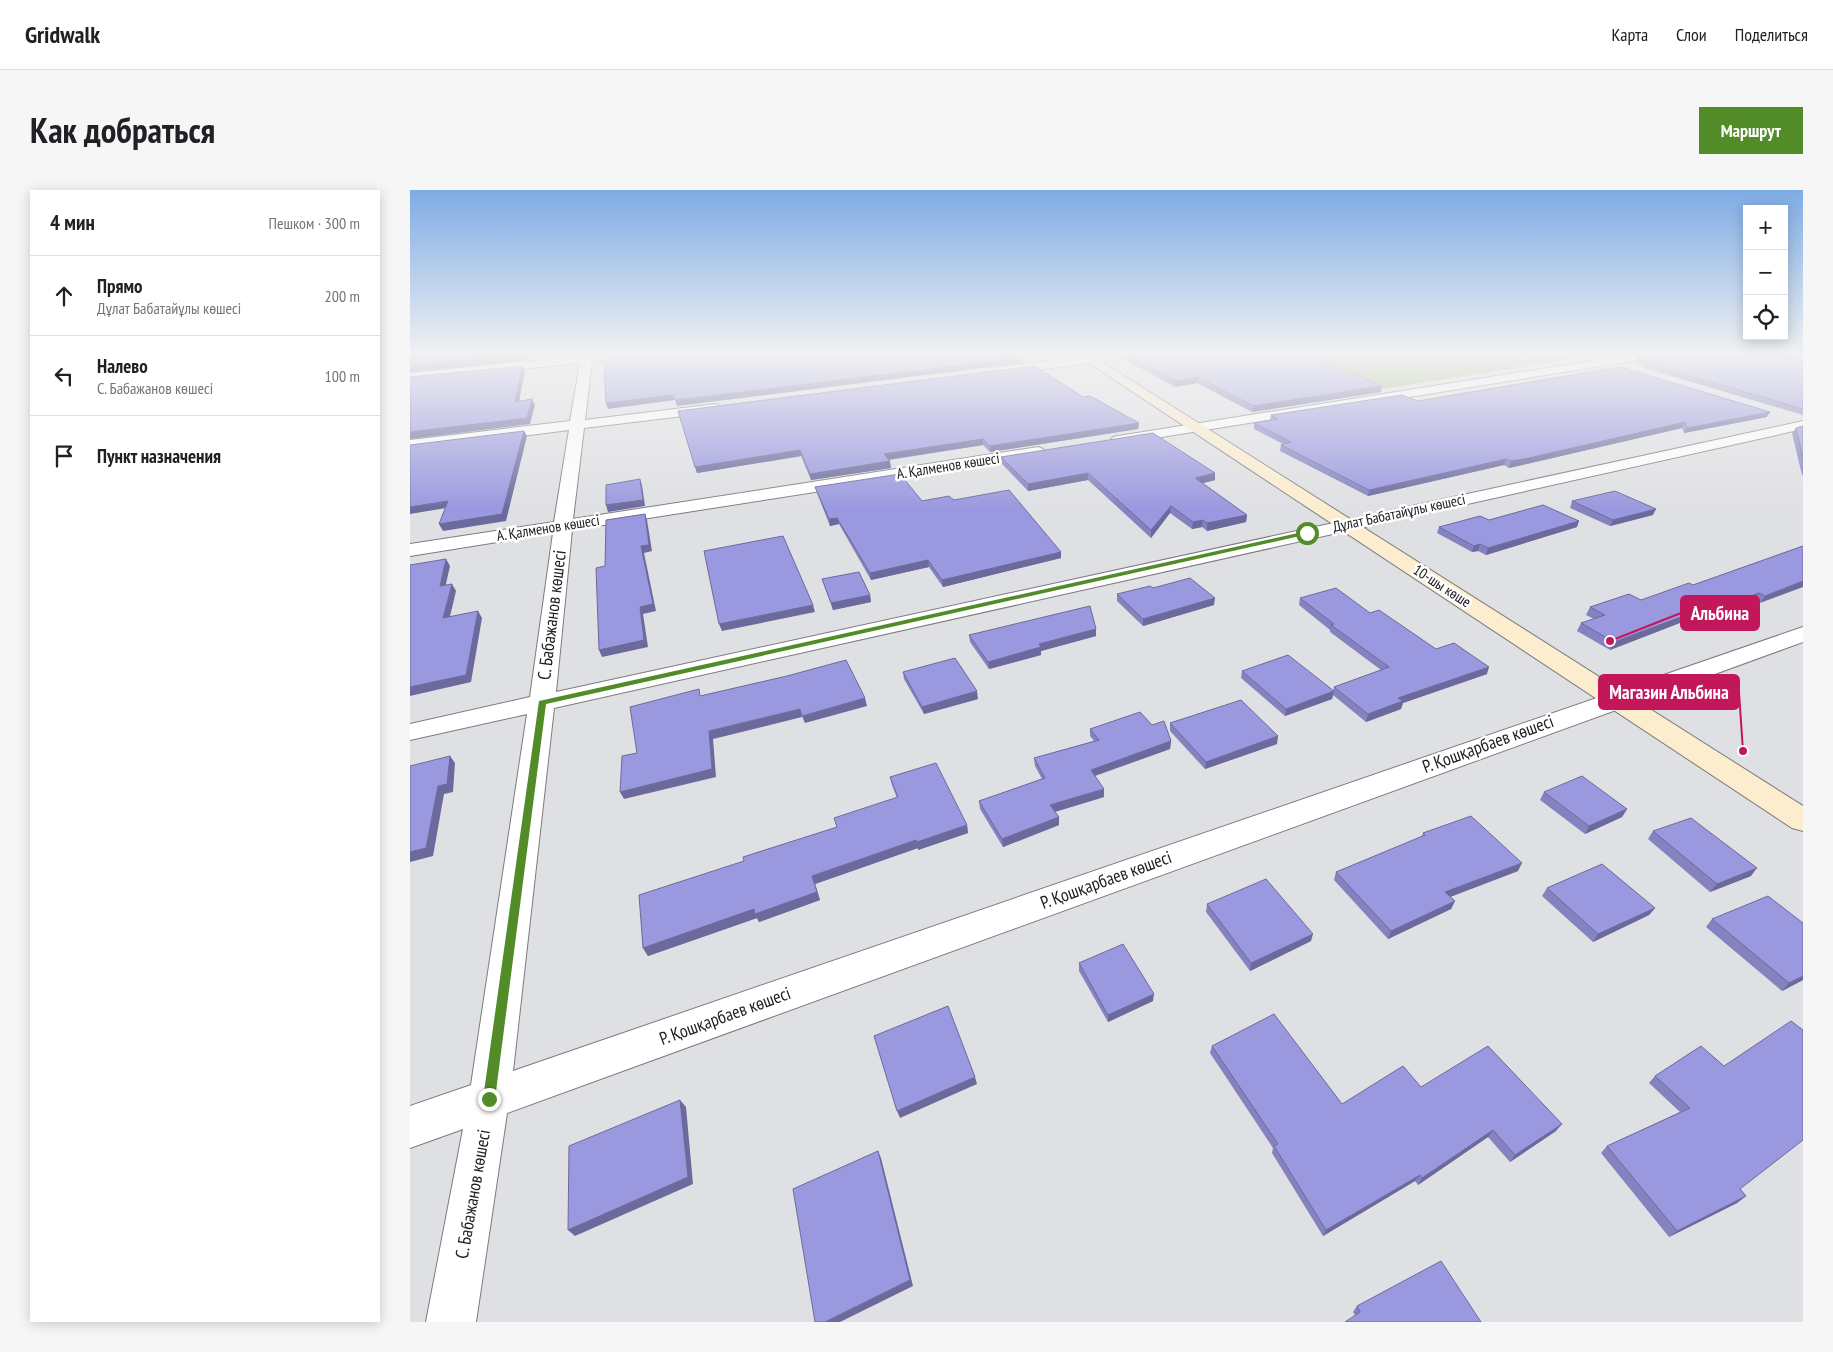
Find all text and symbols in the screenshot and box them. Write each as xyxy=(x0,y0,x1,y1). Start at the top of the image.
text: Gridwalk xyxy=(25,19,100,50)
text: Карта xyxy=(1611,23,1648,46)
text: Слои xyxy=(1676,23,1707,46)
text: Поделиться xyxy=(1735,23,1808,46)
text: Как добраться xyxy=(30,107,215,153)
button: Маршрут xyxy=(1699,107,1803,154)
map controls xyxy=(1743,205,1788,340)
button: + xyxy=(1743,205,1788,250)
text: 4 мин xyxy=(50,209,95,236)
text: Пешком · 300 m xyxy=(269,213,360,233)
button: − xyxy=(1743,250,1788,295)
text: Прямо xyxy=(97,274,142,298)
icon: ahead xyxy=(50,282,78,310)
text: 200 m xyxy=(325,286,360,306)
button: locate xyxy=(1743,295,1788,340)
text: Дұлат Бабатайұлы көшесі xyxy=(97,298,241,318)
text: Налево xyxy=(97,354,148,378)
icon: left xyxy=(50,362,78,390)
text: 100 m xyxy=(325,366,360,386)
text: С. Бабажанов көшесі xyxy=(97,378,213,398)
icon: arrive xyxy=(50,442,78,470)
text: Пункт назначения xyxy=(97,444,221,468)
street label: А. Қалменов көшесі xyxy=(895,448,1001,483)
street label: Дұлат Бабатайұлы көшесі xyxy=(1331,489,1467,536)
street label: А. Қалменов көшесі xyxy=(495,510,601,545)
route start xyxy=(1296,522,1319,545)
street label: С. Бабажанов көшесі xyxy=(532,549,571,681)
street label: 10-шы көше xyxy=(1410,560,1475,611)
callout: Альбина xyxy=(1681,596,1759,630)
text: Альбина xyxy=(1690,601,1749,625)
callout: Магазин Альбина xyxy=(1599,675,1739,709)
text: Магазин Альбина xyxy=(1609,680,1729,704)
street label: Р. Қошқарбаев көшесі xyxy=(1419,709,1557,778)
street label: Р. Қошқарбаев көшесі xyxy=(1037,845,1175,914)
street label: Р. Қошқарбаев көшесі xyxy=(656,981,794,1050)
route end xyxy=(478,1088,501,1111)
street label: С. Бабажанов көшесі xyxy=(450,1128,495,1260)

